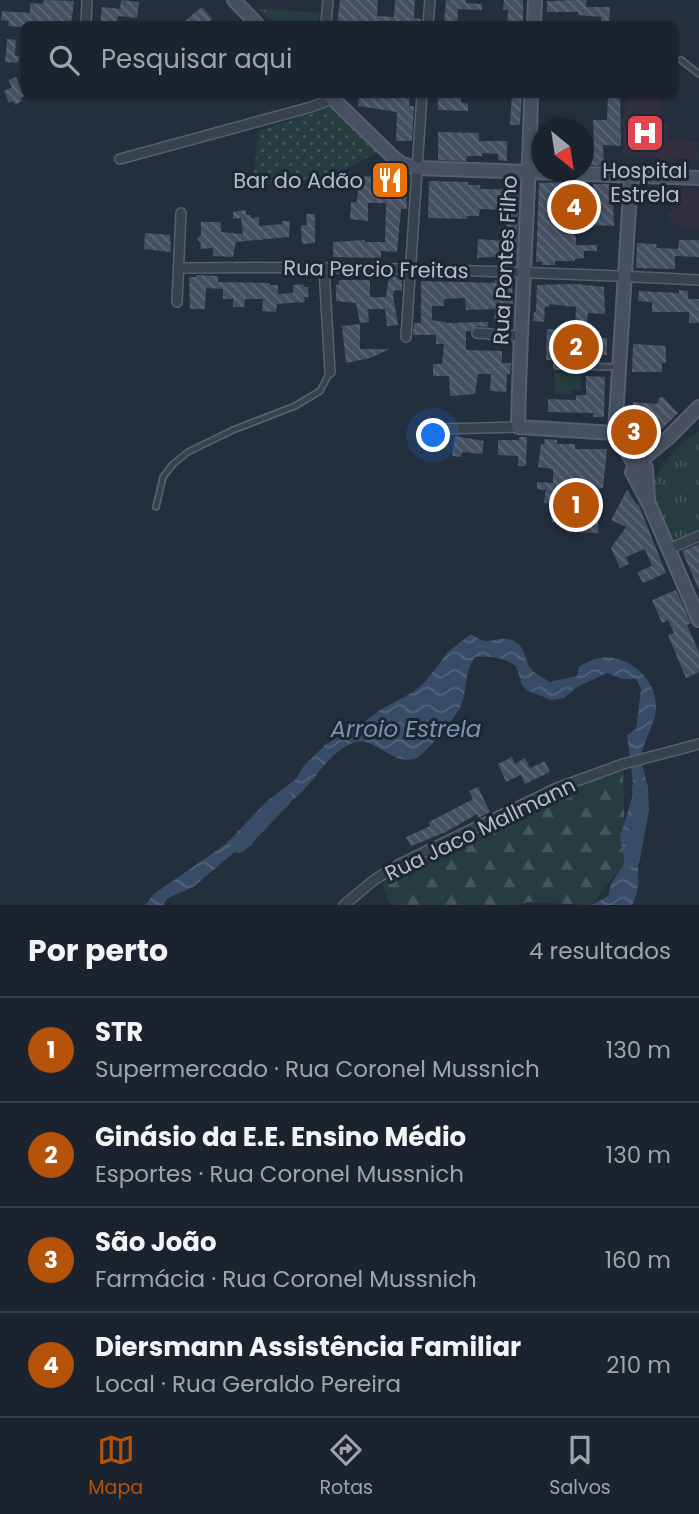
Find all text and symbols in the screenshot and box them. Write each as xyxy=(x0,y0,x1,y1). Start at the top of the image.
search box xyxy=(21,21,678,98)
icon: search xyxy=(45,41,83,79)
text: Pesquisar aqui xyxy=(101,41,292,77)
hospital icon: Hospital Estrela xyxy=(624,112,666,154)
north arrow xyxy=(531,119,594,182)
place label: Hospital Estrela xyxy=(602,156,688,209)
restaurant icon: Bar do Adão xyxy=(369,159,411,201)
place label: Bar do Adão xyxy=(233,166,363,195)
street label: Rua Pontes Filho xyxy=(486,174,524,346)
pin: 4 xyxy=(551,181,597,233)
street label: Rua Percio Freitas xyxy=(283,253,469,285)
pin: 2 xyxy=(553,321,599,373)
pin: 3 xyxy=(611,406,657,458)
your location xyxy=(416,418,450,452)
pin: 1 xyxy=(553,479,599,531)
water label: Arroio Estrela xyxy=(330,713,481,745)
street label: Rua Jaco Mallmann xyxy=(380,770,580,888)
text: Por perto xyxy=(28,929,168,972)
text: 4 resultados xyxy=(529,935,671,967)
text: STR xyxy=(95,1014,143,1050)
text: 1 xyxy=(47,1034,55,1066)
text: 130 m xyxy=(606,1034,671,1066)
text: Supermercado · Rua Coronel Mussnich xyxy=(95,1053,540,1085)
text: Ginásio da E.E. Ensino Médio xyxy=(95,1119,466,1155)
text: 2 xyxy=(44,1139,58,1171)
text: 130 m xyxy=(606,1139,671,1171)
text: Esportes · Rua Coronel Mussnich xyxy=(95,1158,464,1190)
text: São João xyxy=(95,1224,217,1260)
text: 3 xyxy=(44,1244,58,1276)
text: 160 m xyxy=(605,1244,671,1276)
text: Farmácia · Rua Coronel Mussnich xyxy=(95,1263,477,1295)
text: Diersmann Assistência Familiar xyxy=(95,1329,521,1365)
text: 4 xyxy=(43,1349,59,1381)
text: 210 m xyxy=(606,1349,671,1381)
text: Local · Rua Geraldo Pereira xyxy=(95,1368,401,1400)
tab: Mapa xyxy=(88,1431,143,1502)
tab: Rotas xyxy=(320,1431,373,1502)
tab: Salvos xyxy=(549,1431,611,1502)

